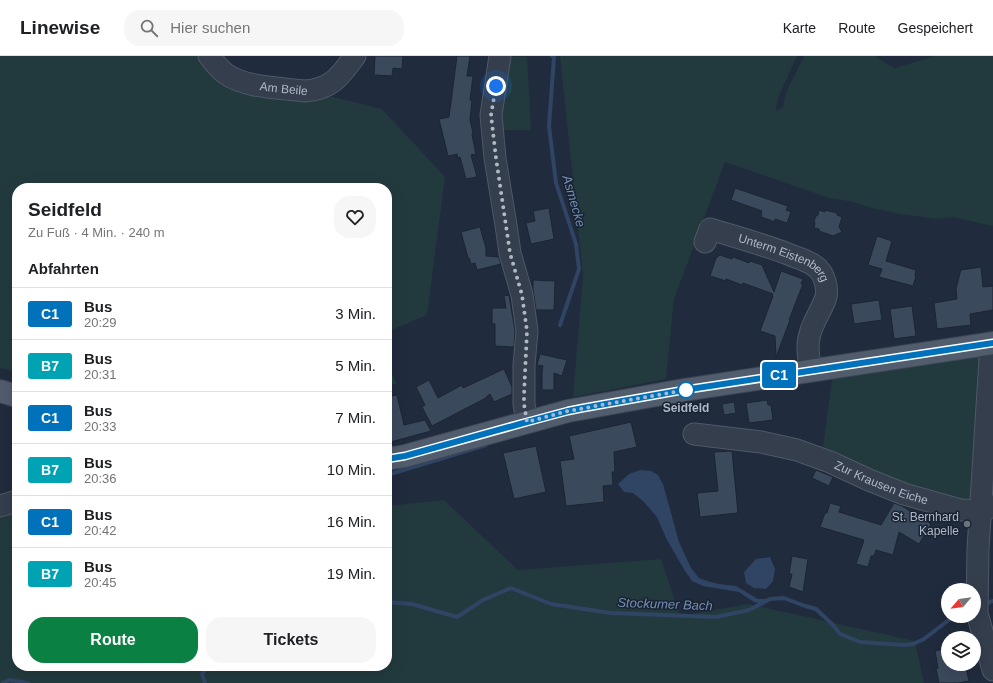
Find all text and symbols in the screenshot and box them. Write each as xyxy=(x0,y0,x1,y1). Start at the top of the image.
search box xyxy=(124,10,404,46)
text: Linewise xyxy=(20,17,100,38)
icon: search xyxy=(138,17,160,39)
text: Hier suchen xyxy=(170,19,250,36)
text: Karte xyxy=(783,20,816,36)
text: Route xyxy=(838,20,876,36)
text: Gespeichert xyxy=(898,20,973,36)
your location xyxy=(486,76,506,96)
street label: Am Beile xyxy=(259,79,309,98)
water label: Asmecke xyxy=(559,172,589,229)
button: heart xyxy=(334,196,376,238)
text: Seidfeld xyxy=(28,199,102,220)
text: Zu Fuß · 4 Min. · 240 m xyxy=(28,225,165,240)
street label: Unterm Eistenberg xyxy=(737,231,832,284)
text: Abfahrten xyxy=(28,260,99,277)
text: Bus xyxy=(84,298,112,315)
text: 3 Min. xyxy=(335,305,376,322)
text: C1 xyxy=(41,306,59,322)
text: 20:29 xyxy=(84,315,117,330)
text: Bus xyxy=(84,350,112,367)
text: 5 Min. xyxy=(335,357,376,374)
text: B7 xyxy=(41,358,59,374)
line badge: C1 xyxy=(761,362,797,388)
text: 20:31 xyxy=(84,367,117,382)
text: C1 xyxy=(770,367,788,383)
marker: Seidfeld xyxy=(677,381,695,399)
place label: Seidfeld xyxy=(663,401,709,415)
text: Bus xyxy=(84,402,112,419)
text: 7 Min. xyxy=(335,409,376,426)
text: C1 xyxy=(41,410,59,426)
text: 20:33 xyxy=(84,419,117,434)
text: Bus xyxy=(84,454,112,471)
street label: Zur Krausen Eiche xyxy=(832,458,930,507)
text: 10 Min. xyxy=(327,461,376,478)
text: B7 xyxy=(41,462,59,478)
text: 20:36 xyxy=(84,471,117,486)
text: Bus xyxy=(84,506,112,523)
place label: St. Bernhard Kapelle xyxy=(892,510,959,538)
text: 16 Min. xyxy=(327,513,376,530)
text: C1 xyxy=(41,514,59,530)
marker: St. Bernhard Kapelle xyxy=(962,519,972,529)
text: 20:42 xyxy=(84,523,117,538)
text: Bus xyxy=(84,558,112,575)
text: 19 Min. xyxy=(327,565,376,582)
text: B7 xyxy=(41,566,59,582)
text: 20:45 xyxy=(84,575,117,590)
north arrow xyxy=(941,583,981,623)
map controls xyxy=(941,583,981,671)
water label: Stockumer Bach xyxy=(617,595,713,613)
button: Route xyxy=(28,617,198,663)
button: Tickets xyxy=(206,617,376,663)
button: layers xyxy=(941,631,981,671)

